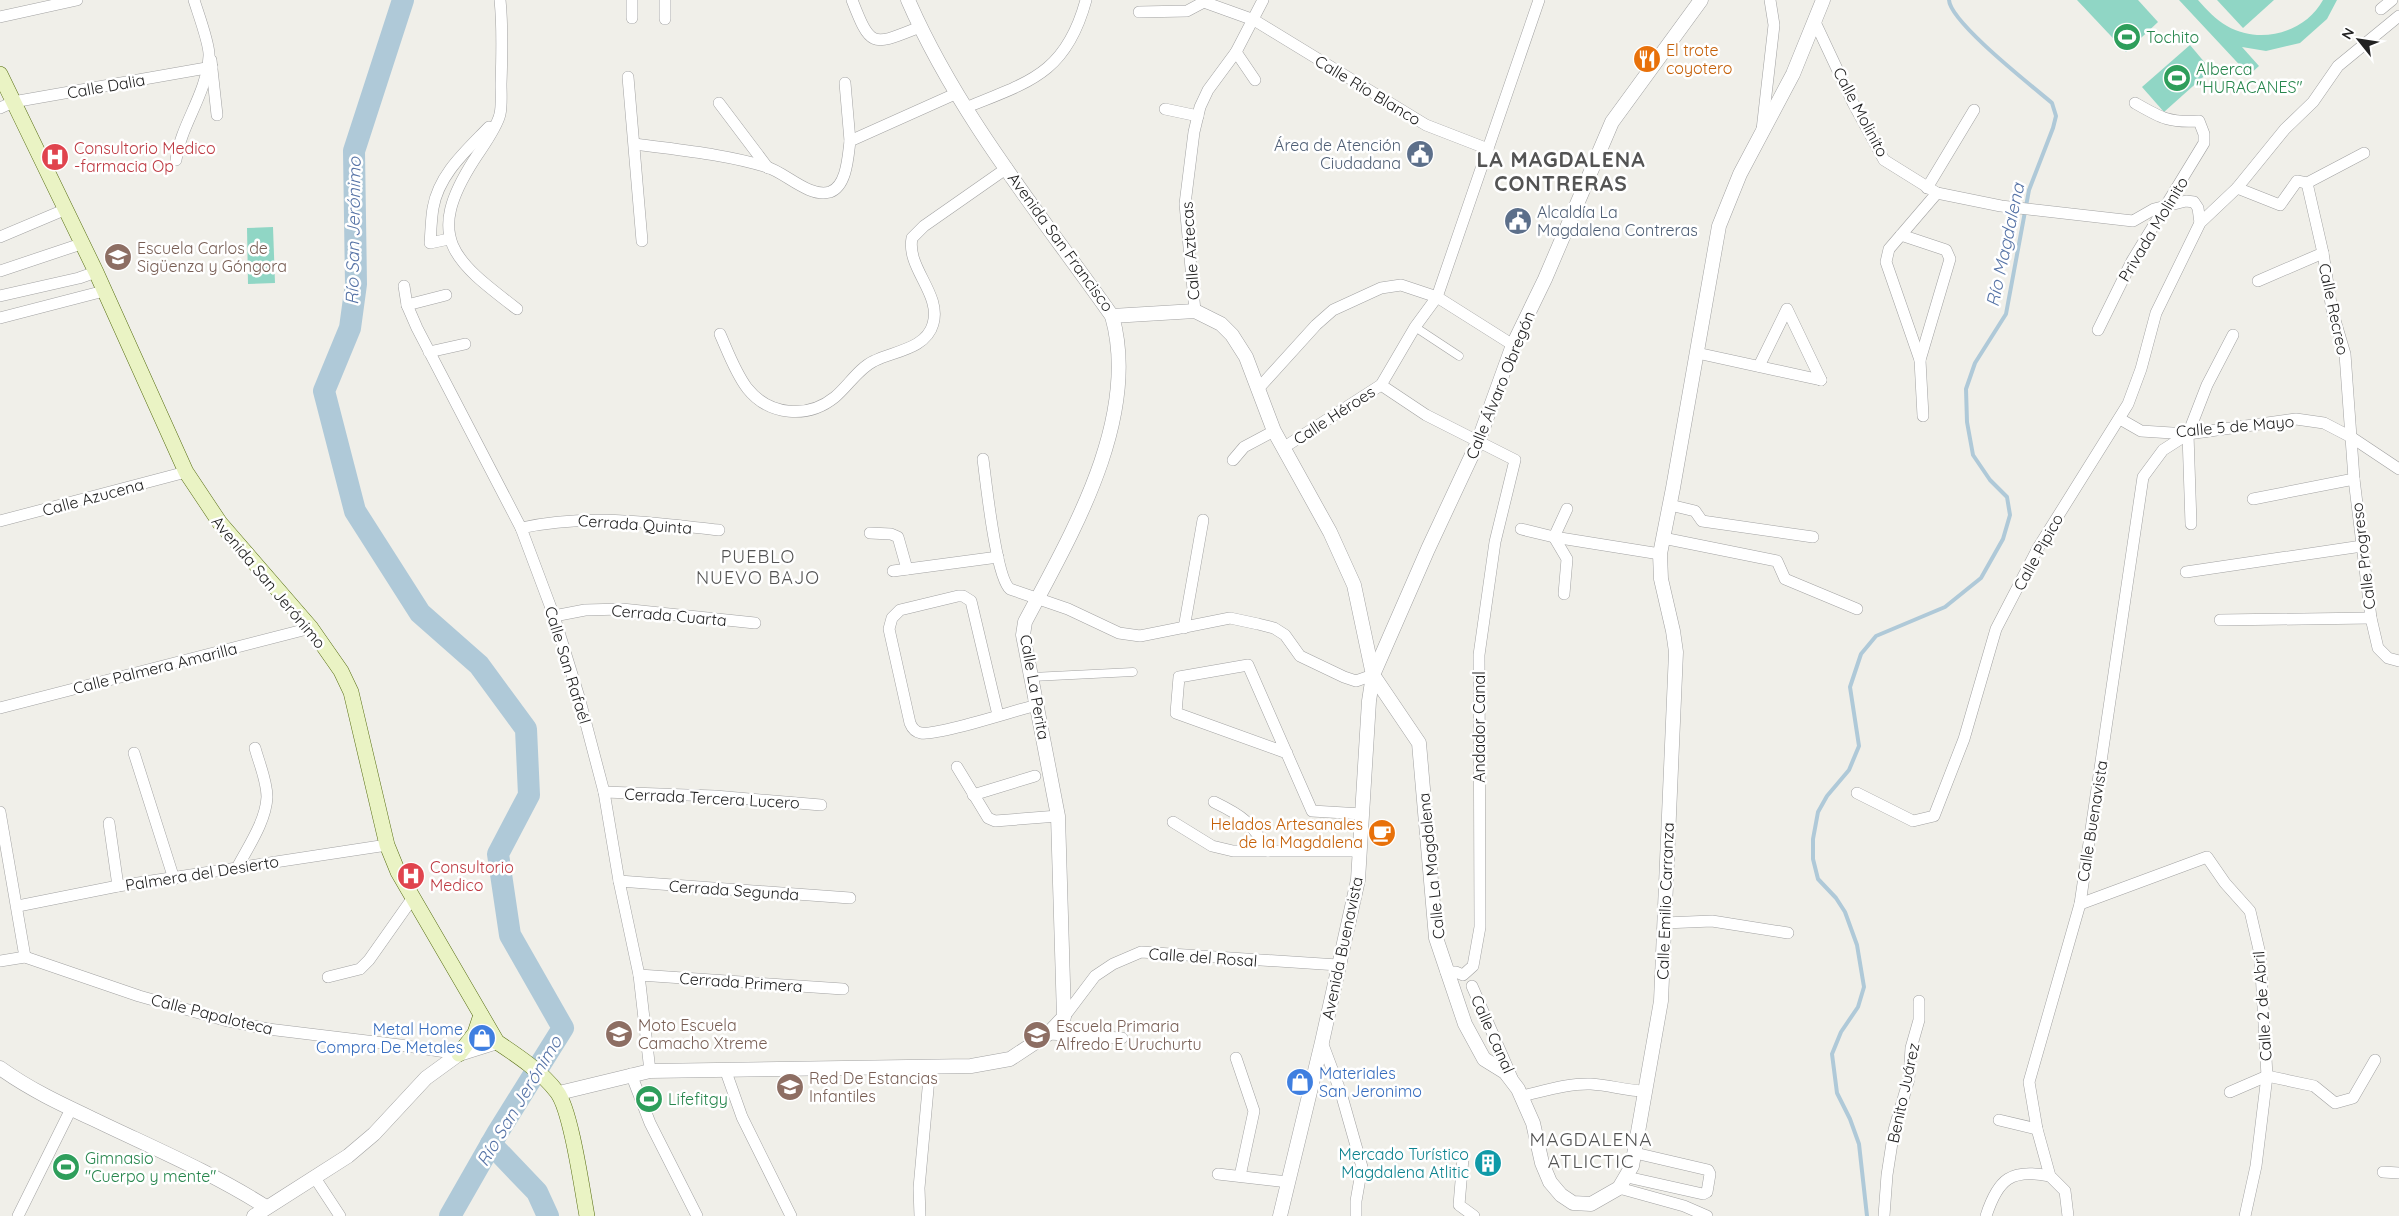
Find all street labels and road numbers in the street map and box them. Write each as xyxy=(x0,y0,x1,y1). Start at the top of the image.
street label: Calle Río Blanco xyxy=(1311,51,1425,129)
street label: Calle Molinito xyxy=(1829,64,1893,160)
street label: Calle Dalia xyxy=(65,69,147,103)
street label: Avenida San Francisco xyxy=(1004,169,1118,315)
street label: Privada Molinito xyxy=(2114,173,2192,285)
street label: Calle Aztecas xyxy=(1177,201,1203,301)
street label: Calle Recreo xyxy=(2315,261,2353,357)
street label: Calle Álvaro Obregón xyxy=(1461,308,1539,462)
street label: Calle Héroes xyxy=(1289,381,1379,449)
street label: Calle 5 de Mayo xyxy=(2175,411,2295,441)
street label: Calle Azucena xyxy=(40,474,146,520)
street label: Calle Progreso xyxy=(2347,501,2379,611)
street label: Cerrada Quinta xyxy=(577,510,693,538)
street label: Calle Pipico xyxy=(2009,510,2067,594)
street label: Avenida San Jerónimo xyxy=(208,512,330,652)
street label: Cerrada Cuarta xyxy=(611,600,727,630)
street label: Calle San Rafaél xyxy=(541,604,595,726)
street label: Calle La Perita xyxy=(1016,633,1054,741)
street label: Calle Palmera Amarilla xyxy=(71,638,239,698)
street label: Andador Canal xyxy=(1469,671,1489,783)
street label: Calle Buenavista xyxy=(2073,759,2111,883)
street label: Cerrada Tercera Lucero xyxy=(624,783,800,813)
street label: Calle La Magdalena xyxy=(1413,792,1449,940)
street label: Calle Emilio Carranza xyxy=(1652,822,1678,980)
street label: Palmera del Desierto xyxy=(124,851,280,895)
street label: Cerrada Segunda xyxy=(668,875,800,905)
street label: Avenida Buenavista xyxy=(1317,875,1367,1021)
street label: Calle del Rosal xyxy=(1148,943,1258,971)
street label: Calle 2 de Abril xyxy=(2248,950,2276,1062)
street label: Cerrada Primera xyxy=(679,968,803,996)
street label: Calle Papaloteca xyxy=(149,989,275,1039)
street label: Calle Canal xyxy=(1467,992,1519,1076)
street label: Benito Juárez xyxy=(1883,1041,1923,1145)

